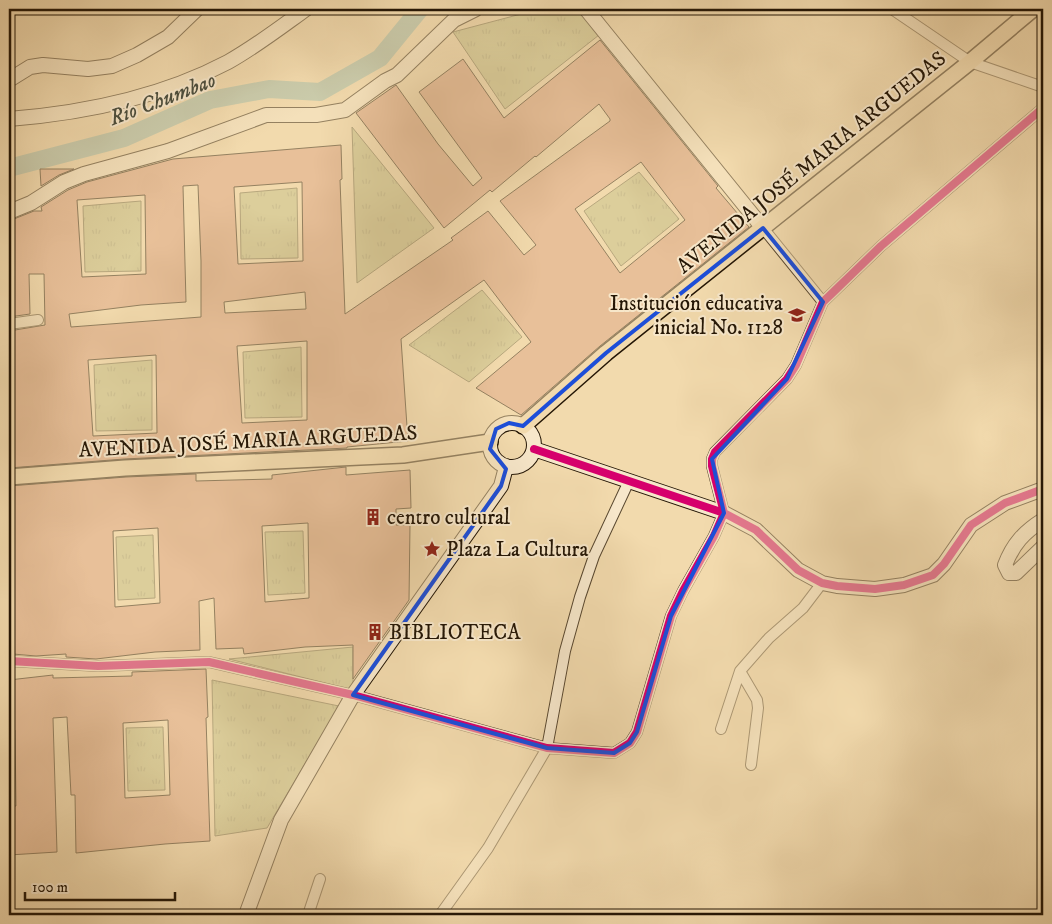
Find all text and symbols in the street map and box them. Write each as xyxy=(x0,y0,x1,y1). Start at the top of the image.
street label: AVENIDA JOSÉ MARIA ARGUEDAS xyxy=(671,45,952,280)
water label: Río Chumbao xyxy=(104,67,220,132)
place label: Institución educativa inicial No. 1128 xyxy=(610,291,783,341)
school or university icon: Institución educativa inicial No. 1128 xyxy=(787,305,807,325)
street label: AVENIDA JOSÉ MARIA ARGUEDAS xyxy=(78,419,418,464)
place label: centro cultural xyxy=(387,505,511,531)
building icon: centro cultural xyxy=(363,507,383,527)
place label: Plaza La Cultura xyxy=(446,537,588,563)
place icon: Plaza La Cultura xyxy=(422,539,442,559)
place label: BIBLIOTECA xyxy=(389,620,521,646)
building icon: BIBLIOTECA xyxy=(365,622,385,642)
scale bar xyxy=(25,869,175,901)
text: 100 m xyxy=(32,878,68,897)

